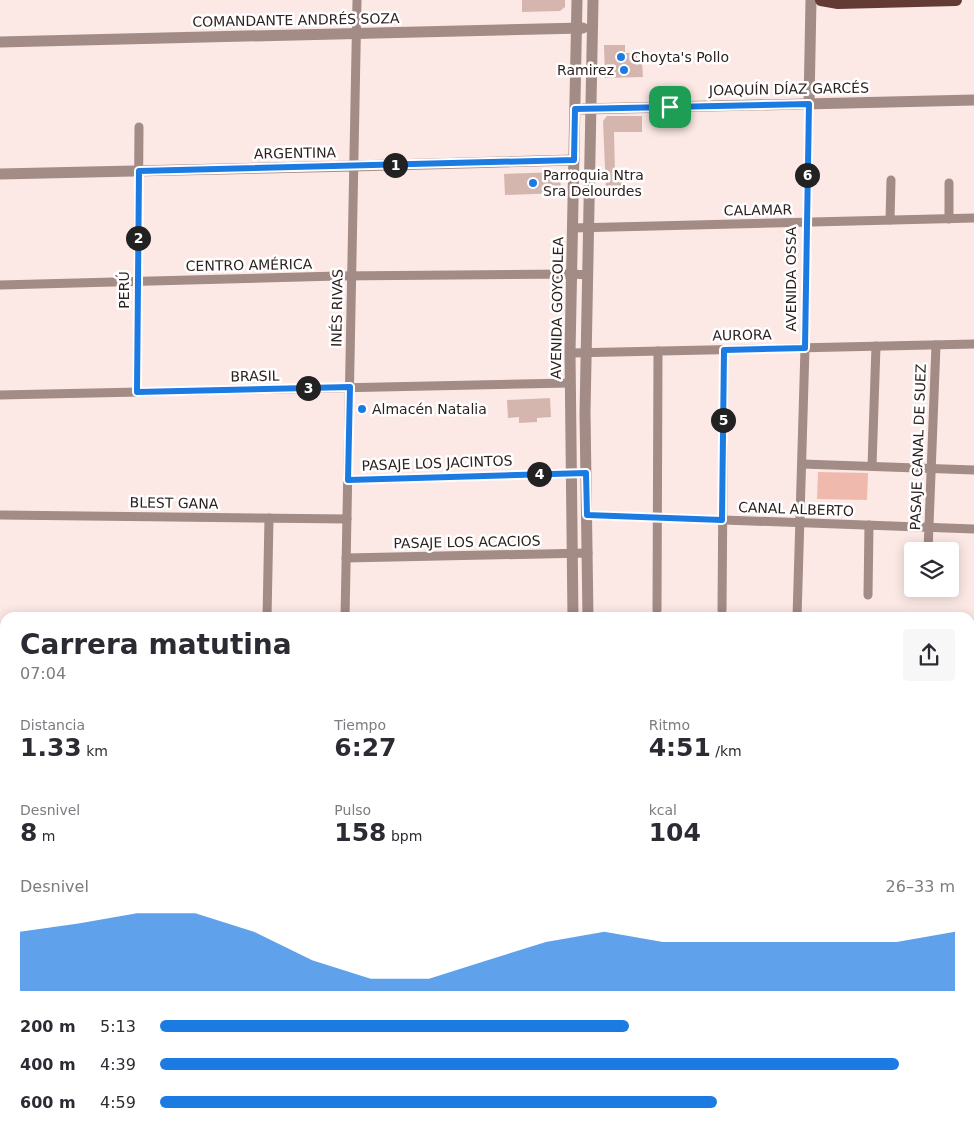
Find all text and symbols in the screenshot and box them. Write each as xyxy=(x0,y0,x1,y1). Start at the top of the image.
street label: COMANDANTE ANDRÉS SOZA xyxy=(192,10,400,30)
place label: Choyta's Pollo xyxy=(631,49,729,65)
marker: Choyta's Pollo xyxy=(615,51,627,63)
place label: Ramirez xyxy=(557,62,614,78)
marker: Ramirez xyxy=(618,64,630,76)
street label: JOAQUÍN DÍAZ GARCÉS xyxy=(708,80,869,98)
pin xyxy=(649,86,691,128)
icon: arrive xyxy=(656,93,684,121)
street label: ARGENTINA xyxy=(254,144,337,162)
pin: 1 xyxy=(382,152,408,178)
text: 1 xyxy=(391,157,400,173)
pin: 6 xyxy=(794,162,820,188)
place label: Parroquia Ntra Sra Delourdes xyxy=(543,167,644,199)
text: 6 xyxy=(803,167,812,183)
marker: Parroquia Ntra Sra Delourdes xyxy=(527,177,539,189)
street label: CALAMAR xyxy=(724,201,793,219)
pin: 2 xyxy=(126,226,150,250)
street label: AVENIDA OSSA xyxy=(783,226,799,331)
text: 2 xyxy=(134,230,143,246)
street label: AVENIDA GOYCOLEA xyxy=(548,236,566,379)
street label: CENTRO AMÉRICA xyxy=(186,256,313,274)
street label: INÉS RIVAS xyxy=(328,269,346,347)
street label: PERÚ xyxy=(115,271,132,309)
street label: AURORA xyxy=(712,326,772,344)
street label: PASAJE CANAL DE SUEZ xyxy=(907,363,929,531)
street label: BRASIL xyxy=(230,368,280,384)
pin: 3 xyxy=(296,376,320,400)
text: 3 xyxy=(304,380,313,396)
place label: Almacén Natalia xyxy=(372,401,487,417)
marker: Almacén Natalia xyxy=(356,403,368,415)
pin: 5 xyxy=(710,408,736,432)
text: 5 xyxy=(719,412,728,428)
street label: PASAJE LOS JACINTOS xyxy=(361,452,513,474)
pin: 4 xyxy=(526,462,552,486)
text: 4 xyxy=(535,466,544,482)
street label: BLEST GANA xyxy=(130,494,219,512)
street label: CANAL ALBERTO xyxy=(738,499,854,519)
street label: PASAJE LOS ACACIOS xyxy=(393,533,541,551)
map controls xyxy=(904,542,959,597)
button: layers xyxy=(904,542,959,597)
text: Carrera matutina xyxy=(20,628,292,661)
button: share xyxy=(903,629,955,681)
text: 07:04 xyxy=(20,664,66,683)
text: Distancia xyxy=(20,717,85,733)
text: Tiempo xyxy=(334,717,386,733)
text: Ritmo xyxy=(649,717,690,733)
text: 1.33 xyxy=(20,733,82,762)
text: 6:27 xyxy=(334,733,397,762)
text: 4:51 xyxy=(649,733,711,762)
text: km xyxy=(82,743,108,759)
text: /km xyxy=(711,743,742,759)
text: Desnivel xyxy=(20,802,80,818)
text: Pulso xyxy=(334,802,371,818)
text: kcal xyxy=(649,802,677,818)
text: 8 xyxy=(20,818,37,847)
text: 158 xyxy=(334,818,387,847)
text: 104 xyxy=(649,818,701,847)
text: m xyxy=(37,828,56,844)
text: bpm xyxy=(387,828,422,844)
text: Desnivel xyxy=(20,877,89,896)
text: 26–33 m xyxy=(886,877,955,896)
text: 200 m xyxy=(20,1017,76,1036)
text: 5:13 xyxy=(100,1017,136,1036)
text: 400 m xyxy=(20,1055,76,1074)
text: 4:39 xyxy=(100,1055,136,1074)
text: 600 m xyxy=(20,1093,76,1112)
text: 4:59 xyxy=(100,1093,136,1112)

